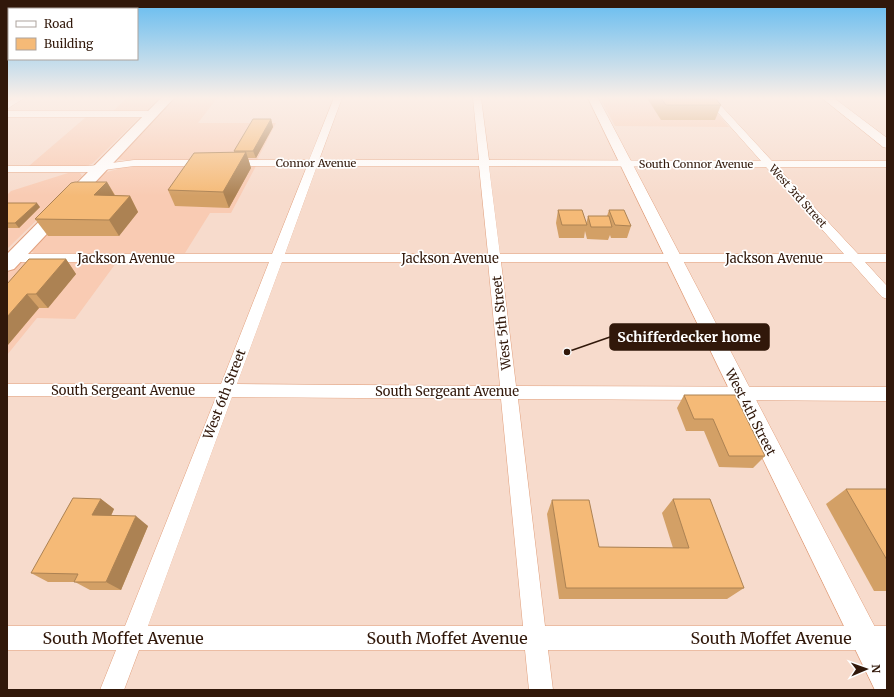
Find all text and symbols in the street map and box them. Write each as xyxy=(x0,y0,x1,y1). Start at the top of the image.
legend xyxy=(8,8,138,60)
text: Road xyxy=(44,16,73,31)
text: Building xyxy=(44,36,94,51)
street label: Connor Avenue xyxy=(276,156,357,170)
street label: South Connor Avenue xyxy=(639,157,754,171)
street label: West 3rd Street xyxy=(765,161,830,231)
street label: Jackson Avenue xyxy=(76,250,175,267)
street label: Jackson Avenue xyxy=(400,250,499,267)
street label: Jackson Avenue xyxy=(724,250,823,267)
street label: West 5th Street xyxy=(488,275,515,372)
callout: Schifferdecker home xyxy=(610,324,769,350)
text: Schifferdecker home xyxy=(617,328,761,346)
street label: West 6th Street xyxy=(199,347,249,443)
street label: West 4th Street xyxy=(721,365,780,459)
street label: South Sergeant Avenue xyxy=(51,382,195,399)
street label: South Sergeant Avenue xyxy=(375,383,519,400)
street label: South Moffet Avenue xyxy=(42,628,204,648)
street label: South Moffet Avenue xyxy=(366,628,528,648)
street label: South Moffet Avenue xyxy=(690,628,852,648)
north arrow xyxy=(846,649,886,689)
text: N xyxy=(869,664,883,674)

